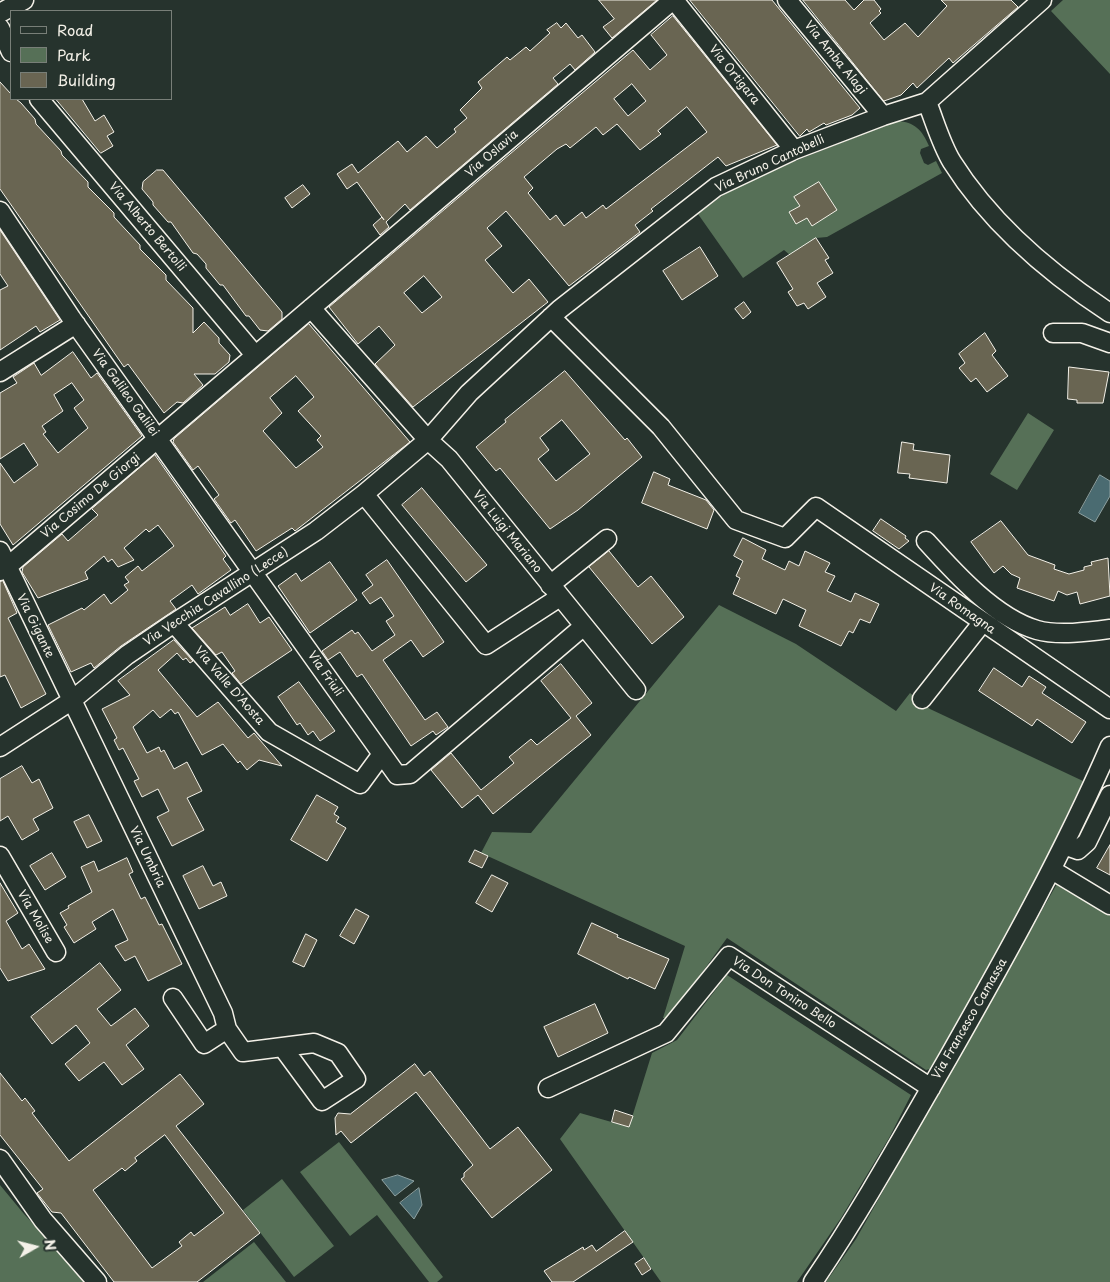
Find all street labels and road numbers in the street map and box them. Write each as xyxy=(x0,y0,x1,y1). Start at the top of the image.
street label: Via Amba Alagi xyxy=(801,18,869,98)
street label: Via Ortigara xyxy=(706,42,762,108)
street label: Via Oslavia xyxy=(463,127,521,181)
street label: Via Bruno Cantobelli xyxy=(713,132,827,196)
street label: Via Alberto Bertolli xyxy=(106,180,188,274)
street label: Via Galileo Galilei xyxy=(89,347,161,439)
street label: Via Cosimo De Giorgi xyxy=(39,450,143,542)
street label: Via Luigi Mariano xyxy=(469,488,545,576)
street label: Via Vecchia Cavallino (Lecce) xyxy=(141,545,291,649)
street label: Via Romagna xyxy=(926,581,998,637)
street label: Via Gigante xyxy=(13,592,57,660)
street label: Via Valle D'Aosta xyxy=(191,644,267,728)
street label: Via Friuli xyxy=(304,649,346,699)
street label: Via Umbria xyxy=(126,824,168,890)
street label: Via Molise xyxy=(14,888,56,946)
street label: Via Don Tonino Bello xyxy=(729,954,839,1032)
street label: Via Francesco Camassa xyxy=(930,956,1010,1082)

